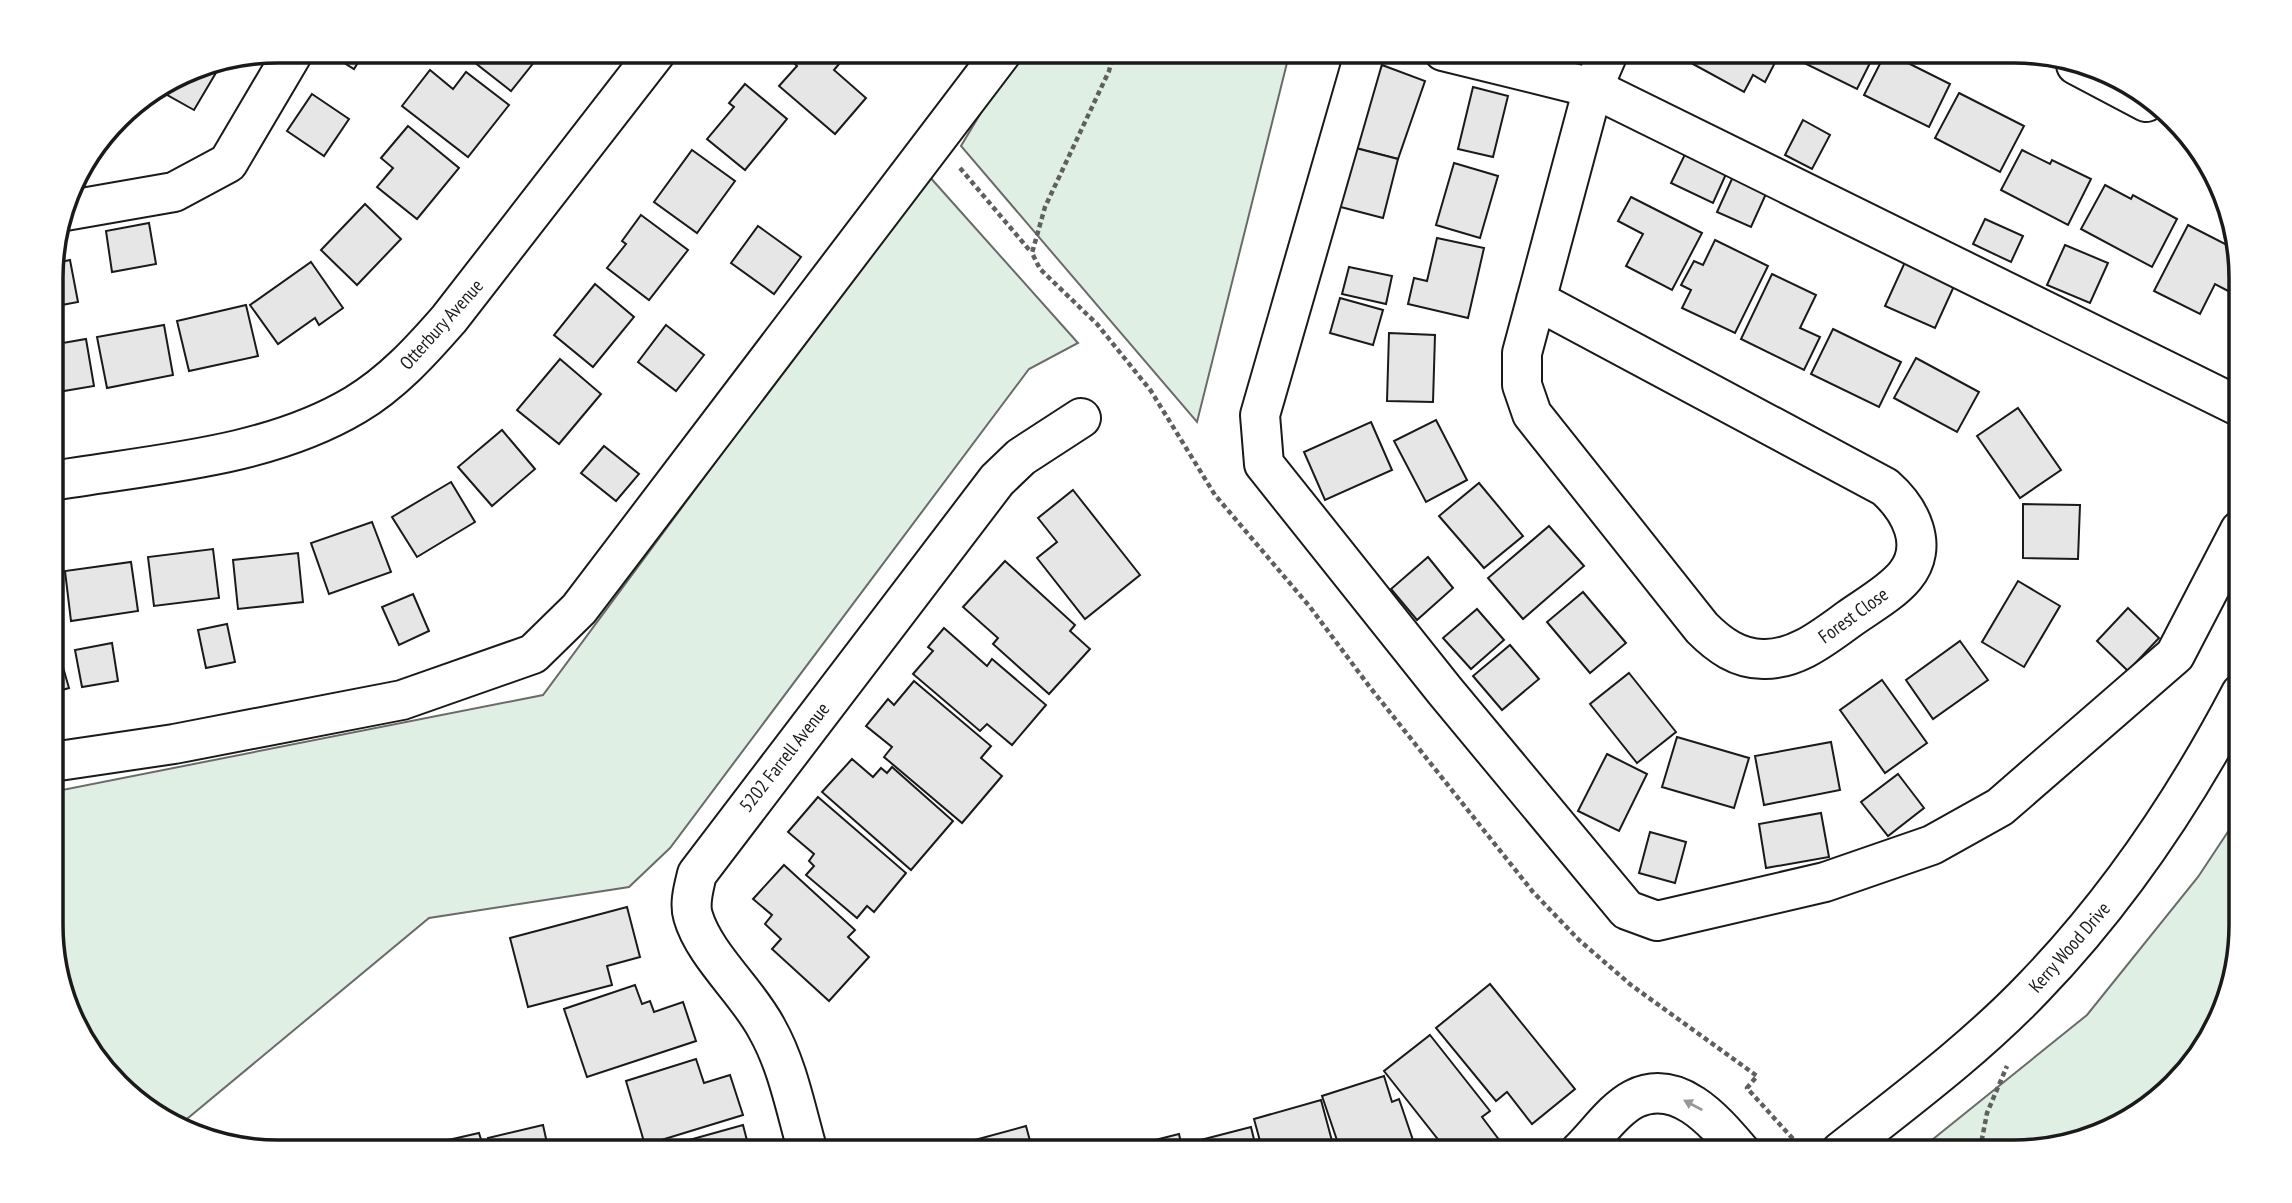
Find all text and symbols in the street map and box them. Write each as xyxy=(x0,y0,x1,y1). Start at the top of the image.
street label: Otterbury Avenue xyxy=(394,274,488,374)
street label: Forest Close xyxy=(1813,582,1893,648)
street label: 5202 Farrell Avenue xyxy=(734,697,834,817)
street label: Kerry Wood Drive xyxy=(2023,897,2115,997)
one-way arrow xyxy=(1683,1099,1703,1110)

